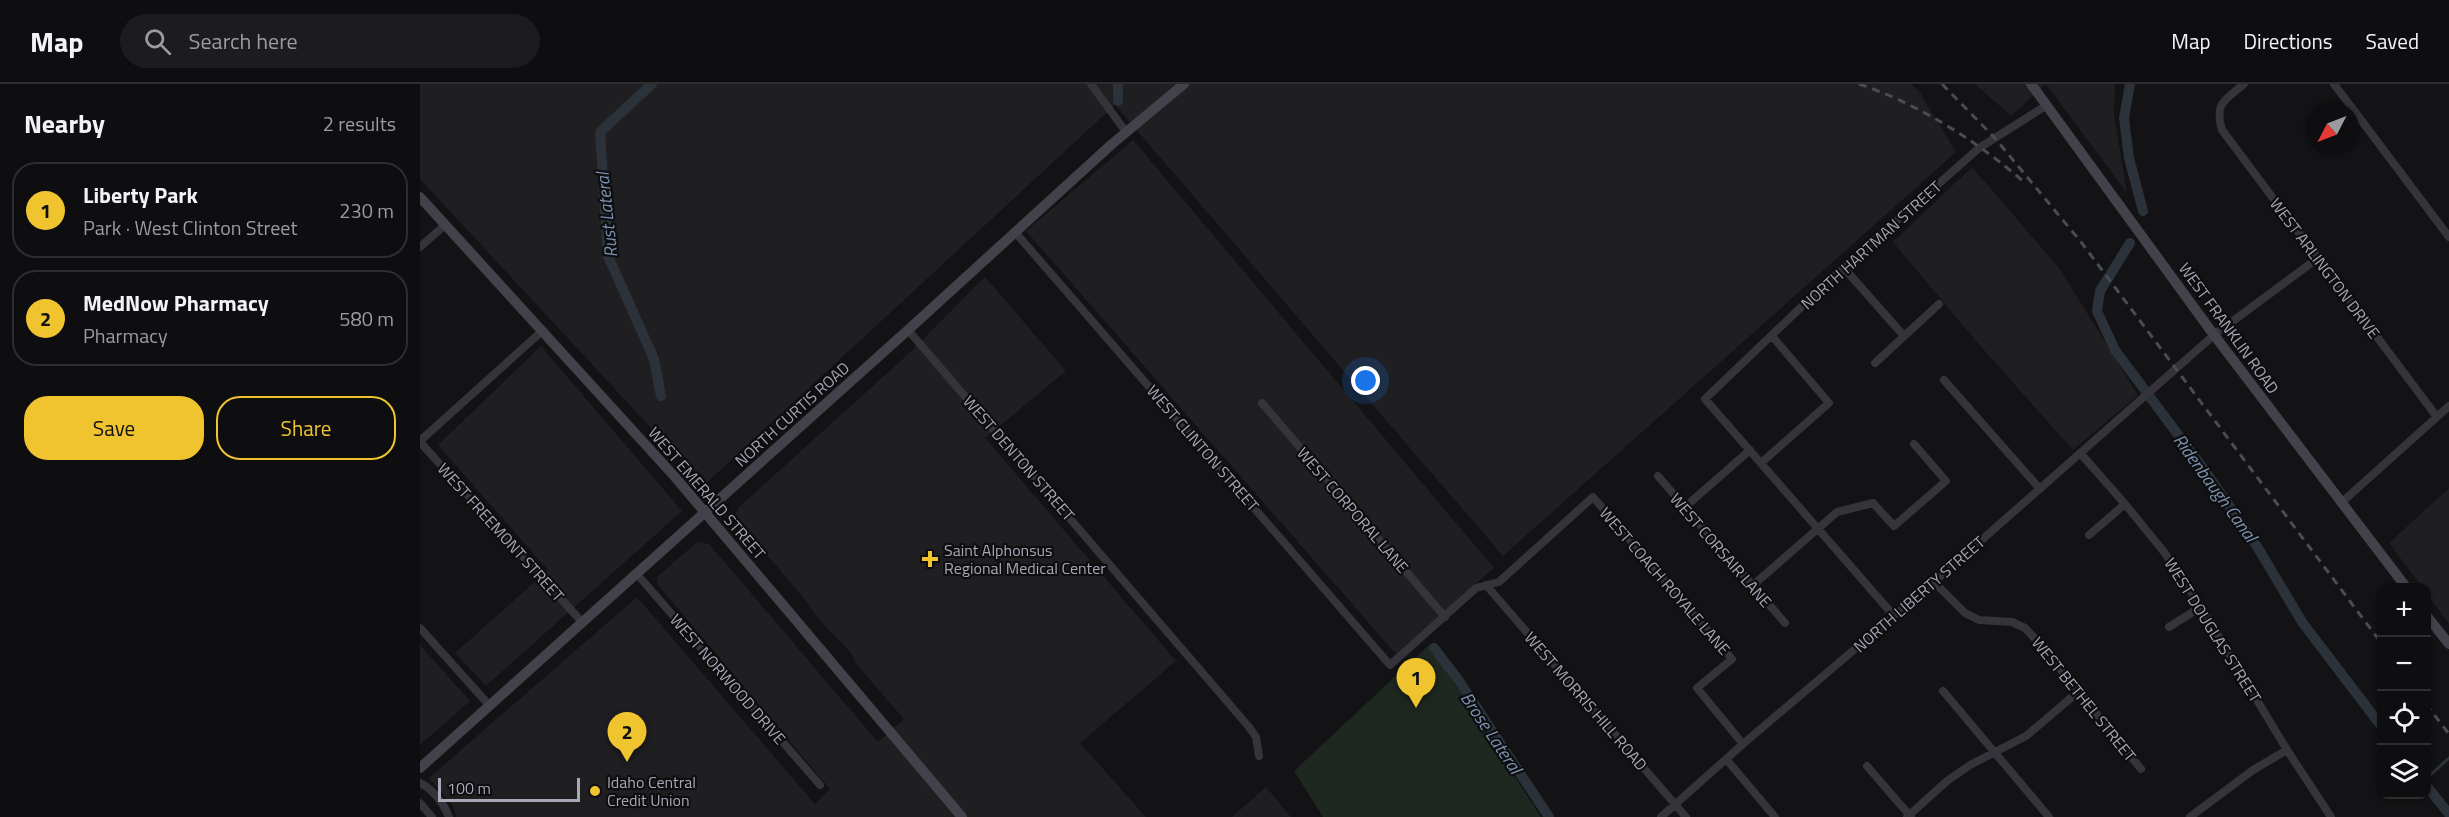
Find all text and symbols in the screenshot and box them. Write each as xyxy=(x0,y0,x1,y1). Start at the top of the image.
search box xyxy=(120,14,540,68)
text: Map xyxy=(30,20,84,63)
text: Search here xyxy=(189,24,298,58)
icon: search xyxy=(141,25,174,58)
text: Map xyxy=(2171,25,2211,57)
text: Directions xyxy=(2244,25,2333,57)
text: Saved xyxy=(2366,25,2419,57)
north arrow xyxy=(2305,102,2359,156)
text: Nearby xyxy=(24,104,105,143)
text: 2 results xyxy=(323,108,396,139)
water label: Rust Lateral xyxy=(588,169,624,259)
street label: NORTH HARTMAN STREET xyxy=(1795,175,1947,315)
text: Liberty Park xyxy=(83,178,198,212)
street label: WEST ARLINGTON DRIVE xyxy=(2264,193,2386,343)
text: 1 xyxy=(40,195,51,226)
text: 230 m xyxy=(339,195,394,226)
text: Park · West Clinton Street xyxy=(83,212,297,243)
street label: WEST FRANKLIN ROAD xyxy=(2173,257,2285,399)
text: MedNow Pharmacy xyxy=(83,286,269,320)
text: 2 xyxy=(40,303,51,334)
text: 580 m xyxy=(339,303,394,334)
text: Pharmacy xyxy=(83,320,168,351)
street label: NORTH CURTIS ROAD xyxy=(729,356,855,472)
your location xyxy=(1351,366,1380,395)
street label: WEST CLINTON STREET xyxy=(1141,379,1265,517)
street label: WEST DENTON STREET xyxy=(958,390,1081,527)
button: Save xyxy=(24,396,204,460)
button: Share xyxy=(216,396,396,460)
street label: WEST EMERALD STREET xyxy=(643,422,772,565)
water label: Ridenbaugh Canal xyxy=(2167,428,2265,549)
street label: WEST CORPORAL LANE xyxy=(1291,442,1415,578)
street label: WEST FREEMONT STREET xyxy=(432,457,570,607)
street label: WEST CORSAIR LANE xyxy=(1664,487,1778,613)
street label: WEST COACH ROYALE LANE xyxy=(1594,502,1736,660)
street label: NORTH LIBERTY STREET xyxy=(1848,530,1990,658)
place label: Saint Alphonsus Regional Medical Center xyxy=(944,538,1106,580)
marker: Saint Alphonsus Regional Medical Center xyxy=(921,550,939,568)
street label: WEST DOUGLAS STREET xyxy=(2159,553,2268,708)
map controls xyxy=(2377,583,2431,799)
button: + xyxy=(2377,583,2431,637)
street label: WEST NORWOOD DRIVE xyxy=(664,608,792,750)
street label: WEST MORRIS HILL ROAD xyxy=(1519,626,1653,776)
street label: WEST BETHEL STREET xyxy=(2026,631,2142,767)
button: − xyxy=(2377,637,2431,691)
pin: 1 xyxy=(1396,658,1436,708)
water label: Brose Lateral xyxy=(1454,686,1530,781)
button: locate xyxy=(2377,691,2431,745)
pin: 2 xyxy=(608,712,646,762)
button: layers xyxy=(2377,745,2431,799)
place label: Idaho Central Credit Union xyxy=(607,770,696,812)
scale bar xyxy=(438,775,580,802)
text: 100 m xyxy=(447,776,491,800)
marker: Idaho Central Credit Union xyxy=(588,784,602,798)

